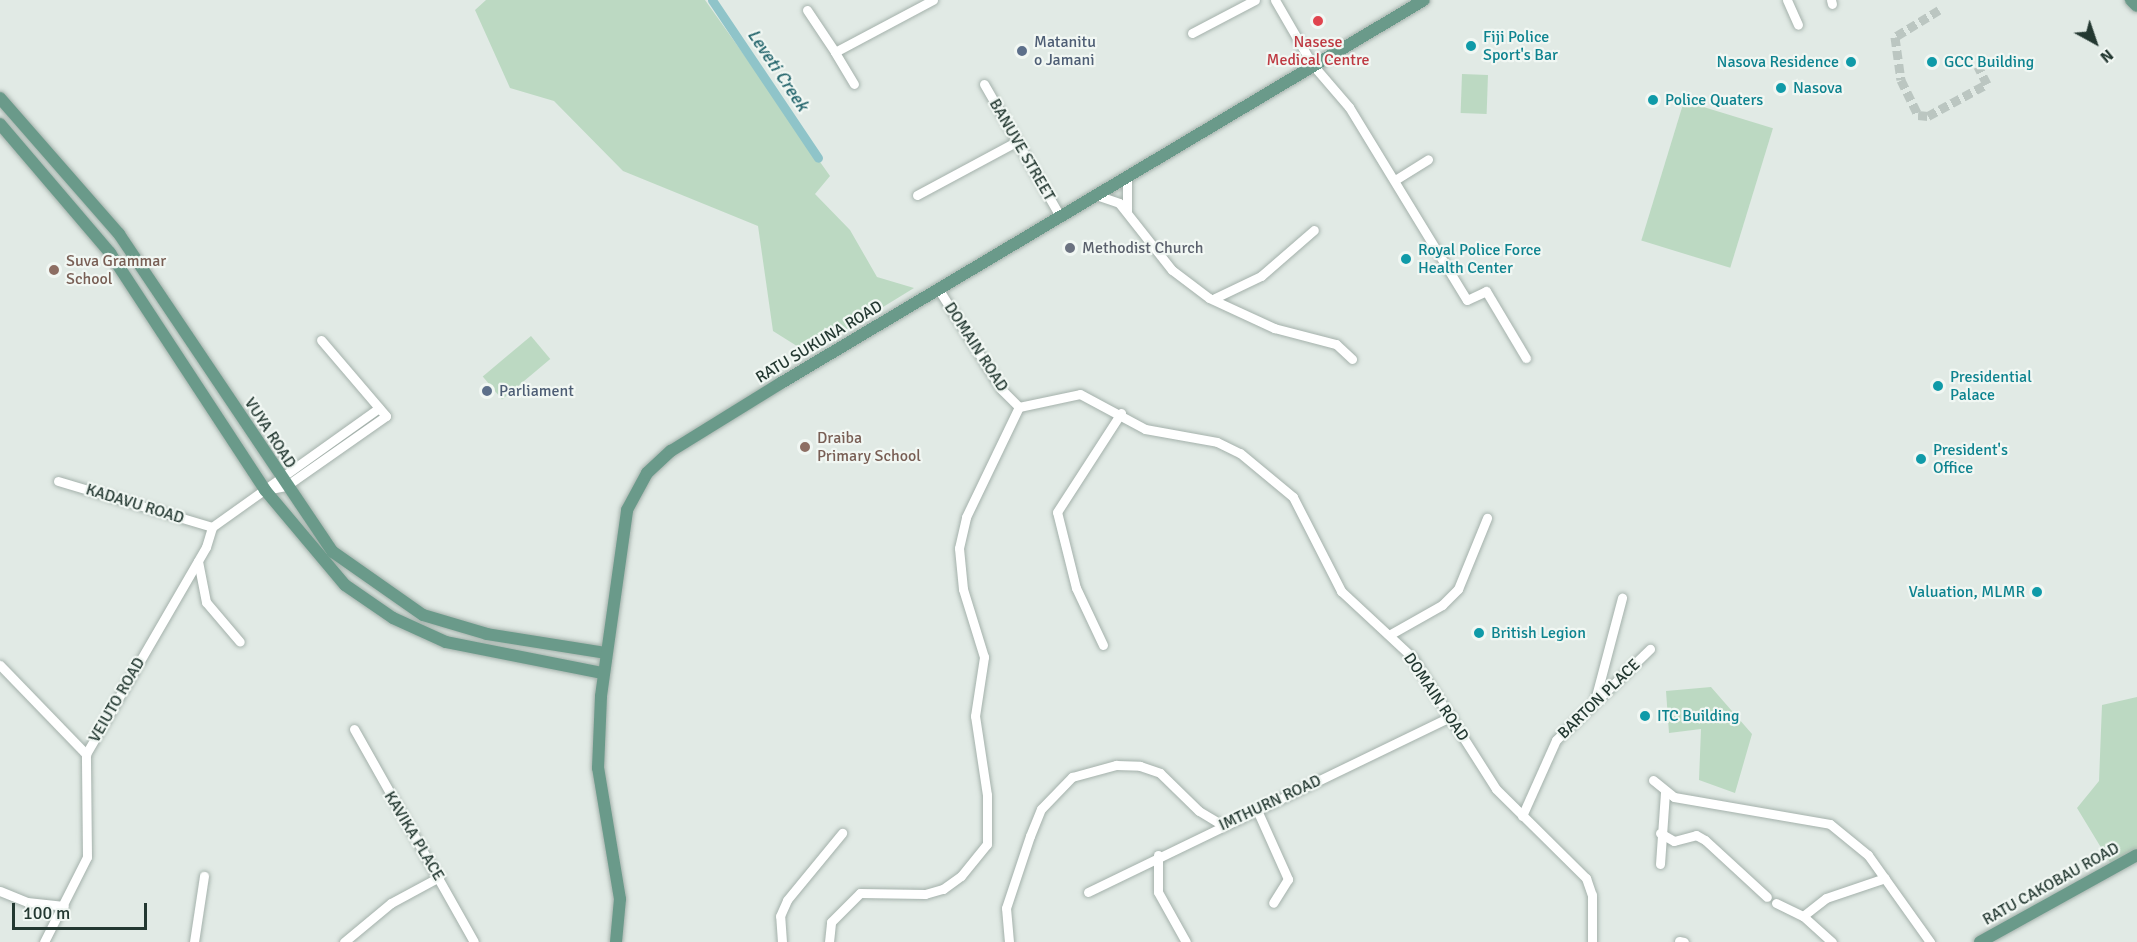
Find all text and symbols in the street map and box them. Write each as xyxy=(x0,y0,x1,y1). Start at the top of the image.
marker: Nasese Medical Centre xyxy=(1309,12,1327,30)
north arrow xyxy=(2065,12,2125,72)
water label: Leveti Creek xyxy=(743,25,813,115)
place label: Fiji Police Sport's Bar xyxy=(1483,27,1558,65)
place label: Matanitu o Jamani xyxy=(1034,32,1096,70)
place label: Nasese Medical Centre xyxy=(1266,32,1370,70)
marker: Fiji Police Sport's Bar xyxy=(1464,39,1478,53)
marker: Matanitu o Jamani xyxy=(1015,44,1029,58)
text: N xyxy=(2096,45,2117,67)
place label: Nasova Residence xyxy=(1717,52,1839,72)
place label: GCC Building xyxy=(1944,52,2034,72)
marker: Nasova Residence xyxy=(1844,55,1858,69)
marker: GCC Building xyxy=(1925,55,1939,69)
place label: Nasova xyxy=(1793,78,1843,98)
marker: Nasova xyxy=(1774,81,1788,95)
place label: Police Quaters xyxy=(1665,90,1763,110)
marker: Police Quaters xyxy=(1646,93,1660,107)
street label: BANUVE STREET xyxy=(985,96,1059,204)
place label: Methodist Church xyxy=(1082,238,1203,258)
place label: Royal Police Force Health Center xyxy=(1418,240,1541,278)
marker: Methodist Church xyxy=(1063,241,1077,255)
place label: Suva Grammar School xyxy=(66,251,166,289)
marker: Royal Police Force Health Center xyxy=(1399,252,1413,266)
marker: Suva Grammar School xyxy=(47,263,61,277)
street label: RATU SUKUNA ROAD xyxy=(752,297,886,387)
street label: DOMAIN ROAD xyxy=(940,299,1012,395)
place label: Presidential Palace xyxy=(1950,367,2032,405)
marker: Presidential Palace xyxy=(1931,379,1945,393)
place label: Parliament xyxy=(499,381,574,401)
marker: Parliament xyxy=(480,384,494,398)
street label: VUYA ROAD xyxy=(240,394,300,472)
place label: Draiba Primary School xyxy=(817,428,921,466)
marker: Draiba Primary School xyxy=(798,440,812,454)
place label: President's Office xyxy=(1933,440,2008,478)
marker: President's Office xyxy=(1914,452,1928,466)
street label: KADAVU ROAD xyxy=(84,480,186,528)
place label: Valuation, MLMR xyxy=(1909,582,2025,602)
marker: Valuation, MLMR xyxy=(2030,585,2044,599)
place label: British Legion xyxy=(1491,623,1586,643)
marker: British Legion xyxy=(1472,626,1486,640)
street label: DOMAIN ROAD xyxy=(1399,649,1473,745)
street label: VEIUTO ROAD xyxy=(85,654,149,746)
street label: BARTON PLACE xyxy=(1554,655,1644,743)
place label: ITC Building xyxy=(1657,706,1740,726)
marker: ITC Building xyxy=(1638,709,1652,723)
street label: IMTHURN ROAD xyxy=(1216,771,1324,835)
street label: KAVIKA PLACE xyxy=(380,788,448,884)
street label: RATU CAKOBAU ROAD xyxy=(1979,838,2123,930)
scale bar xyxy=(15,891,150,929)
text: 100 m xyxy=(23,902,70,924)

